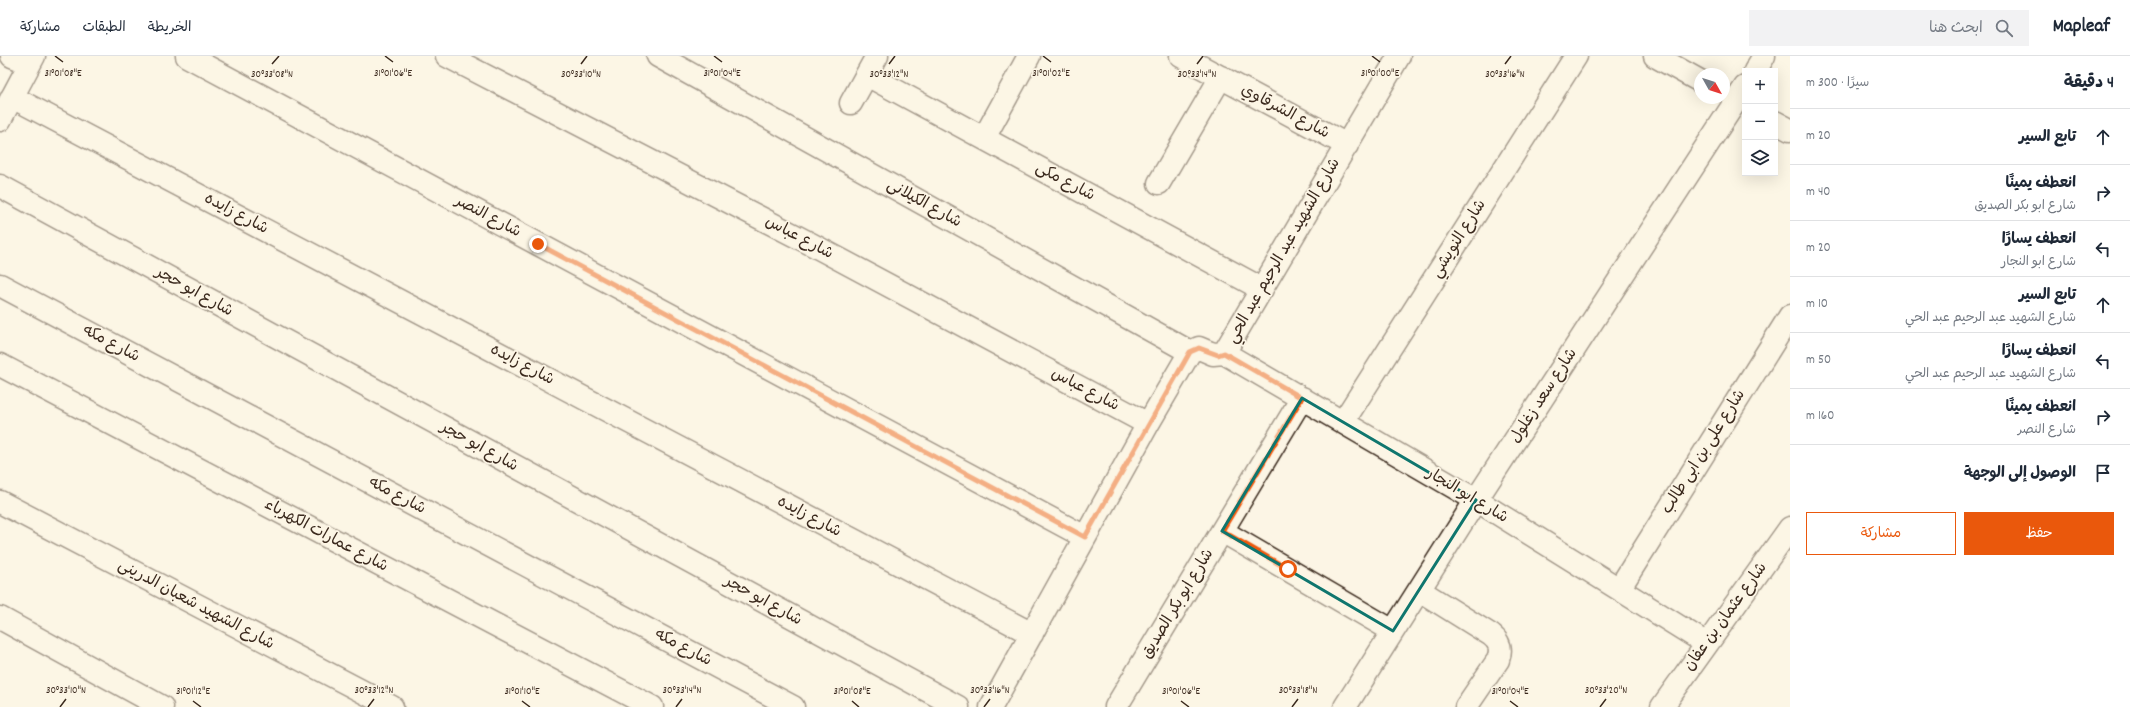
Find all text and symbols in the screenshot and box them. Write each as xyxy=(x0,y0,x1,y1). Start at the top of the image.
search box xyxy=(1749,10,2029,46)
text: Mapleaf xyxy=(2053,14,2110,41)
icon: search xyxy=(1993,17,2015,39)
text: مشاركة xyxy=(20,18,60,38)
text: الطبقات xyxy=(82,18,126,38)
text: الخريطة xyxy=(148,18,191,38)
text: ابحث هنا xyxy=(1929,18,1983,40)
text: 31°01'08"E xyxy=(44,67,82,81)
text: 31°01'06"E xyxy=(374,67,412,81)
text: 31°01'04"E xyxy=(703,67,741,81)
text: 31°01'02"E xyxy=(1032,67,1070,81)
text: 31°01'00"E xyxy=(1361,67,1400,81)
text: 30°33'08"N xyxy=(251,68,293,82)
text: 30°33'10"N xyxy=(561,68,601,82)
text: 30°33'12"N xyxy=(869,68,909,82)
text: 30°33'14"N xyxy=(1178,68,1216,82)
text: 30°33'16"N xyxy=(1485,68,1525,82)
north arrow xyxy=(1694,68,1730,104)
map controls xyxy=(1742,68,1778,176)
button: + xyxy=(1742,68,1778,104)
text: 4 دقيقة xyxy=(2064,72,2114,96)
text: سيرًا · 300 m xyxy=(1806,74,1869,93)
street label: شارع الشرقاوي xyxy=(1237,79,1333,145)
button: − xyxy=(1742,104,1778,140)
icon: ahead xyxy=(2092,126,2114,148)
text: 20 m xyxy=(1806,127,1831,146)
text: تابع السير xyxy=(2019,127,2076,149)
button: layers xyxy=(1742,140,1778,176)
street label: شارع الشهيد عبد الرحيم عبد الحي xyxy=(1221,154,1347,348)
street label: شارع مكى xyxy=(1031,157,1099,207)
text: انعطف يمينًا xyxy=(2006,173,2076,195)
street label: شارع الكيلانى xyxy=(882,174,966,234)
icon: right xyxy=(2092,182,2114,204)
text: 40 m xyxy=(1806,183,1830,202)
street label: شارع زايده xyxy=(200,187,272,241)
street label: شارع النصر xyxy=(449,189,525,244)
street label: شارع النويشي xyxy=(1426,195,1493,283)
text: شارع ابو بكر الصديق xyxy=(1974,197,2076,216)
street label: شارع عباس xyxy=(761,210,837,266)
text: انعطف يسارًا xyxy=(2002,229,2076,251)
route end xyxy=(529,235,547,253)
icon: left xyxy=(2092,238,2114,260)
text: 20 m xyxy=(1806,239,1831,258)
text: شارع ابو النجار xyxy=(2001,253,2076,272)
street label: شارع ابو حجر xyxy=(149,260,237,323)
text: تابع السير xyxy=(2019,285,2076,307)
icon: ahead xyxy=(2092,294,2114,316)
text: 10 m xyxy=(1806,295,1828,314)
text: شارع الشهيد عبد الرحيم عبد الحي xyxy=(1905,309,2076,328)
street label: شارع مكه xyxy=(78,319,144,369)
street label: شارع زايده xyxy=(486,338,558,392)
text: انعطف يسارًا xyxy=(2002,341,2076,363)
street label: شارع سعد زغلول xyxy=(1505,344,1583,448)
icon: left xyxy=(2092,350,2114,372)
text: 50 m xyxy=(1806,351,1831,370)
street label: شارع عباس xyxy=(1047,362,1123,418)
text: شارع الشهيد عبد الرحيم عبد الحي xyxy=(1905,365,2076,384)
street label: شارع على بن ابى طالب xyxy=(1656,385,1752,519)
text: انعطف يمينًا xyxy=(2006,397,2076,419)
icon: right xyxy=(2092,406,2114,428)
text: 160 m xyxy=(1806,407,1834,426)
street label: شارع ابو حجر xyxy=(434,415,522,478)
text: شارع النصر xyxy=(2018,421,2076,440)
street label: شارع ابو النجار xyxy=(1420,461,1512,530)
icon: arrive xyxy=(2092,462,2114,484)
text: الوصول إلى الوجهة xyxy=(1964,463,2076,485)
street label: شارع مكه xyxy=(364,471,430,521)
street label: شارع زايده xyxy=(773,490,845,544)
street label: شارع عمارات الكهرباء xyxy=(260,494,392,578)
button: مشاركة xyxy=(1806,512,1956,555)
button: حفظ xyxy=(1964,512,2114,555)
street label: شارع ابو بكر الصديق xyxy=(1136,545,1220,663)
street label: شارع الشهيد شعبان الدرينى xyxy=(114,554,278,656)
street label: شارع عثمان بن عفان xyxy=(1679,558,1773,676)
route start xyxy=(1279,560,1297,578)
street label: شارع ابو حجر xyxy=(718,569,806,632)
street label: شارع مكه xyxy=(650,623,716,673)
text: 30°33'10"N xyxy=(46,684,86,698)
text: 30°33'12"N xyxy=(354,684,394,698)
text: 30°33'14"N xyxy=(663,684,701,698)
text: 30°33'16"N xyxy=(970,684,1010,698)
text: 30°33'18"N xyxy=(1279,684,1317,698)
text: 30°33'20"N xyxy=(1585,684,1627,698)
text: 31°01'12"E xyxy=(176,685,211,699)
text: 31°01'10"E xyxy=(504,685,540,699)
text: 31°01'08"E xyxy=(833,685,871,699)
text: 31°01'06"E xyxy=(1162,685,1200,699)
text: 31°01'04"E xyxy=(1491,685,1529,699)

